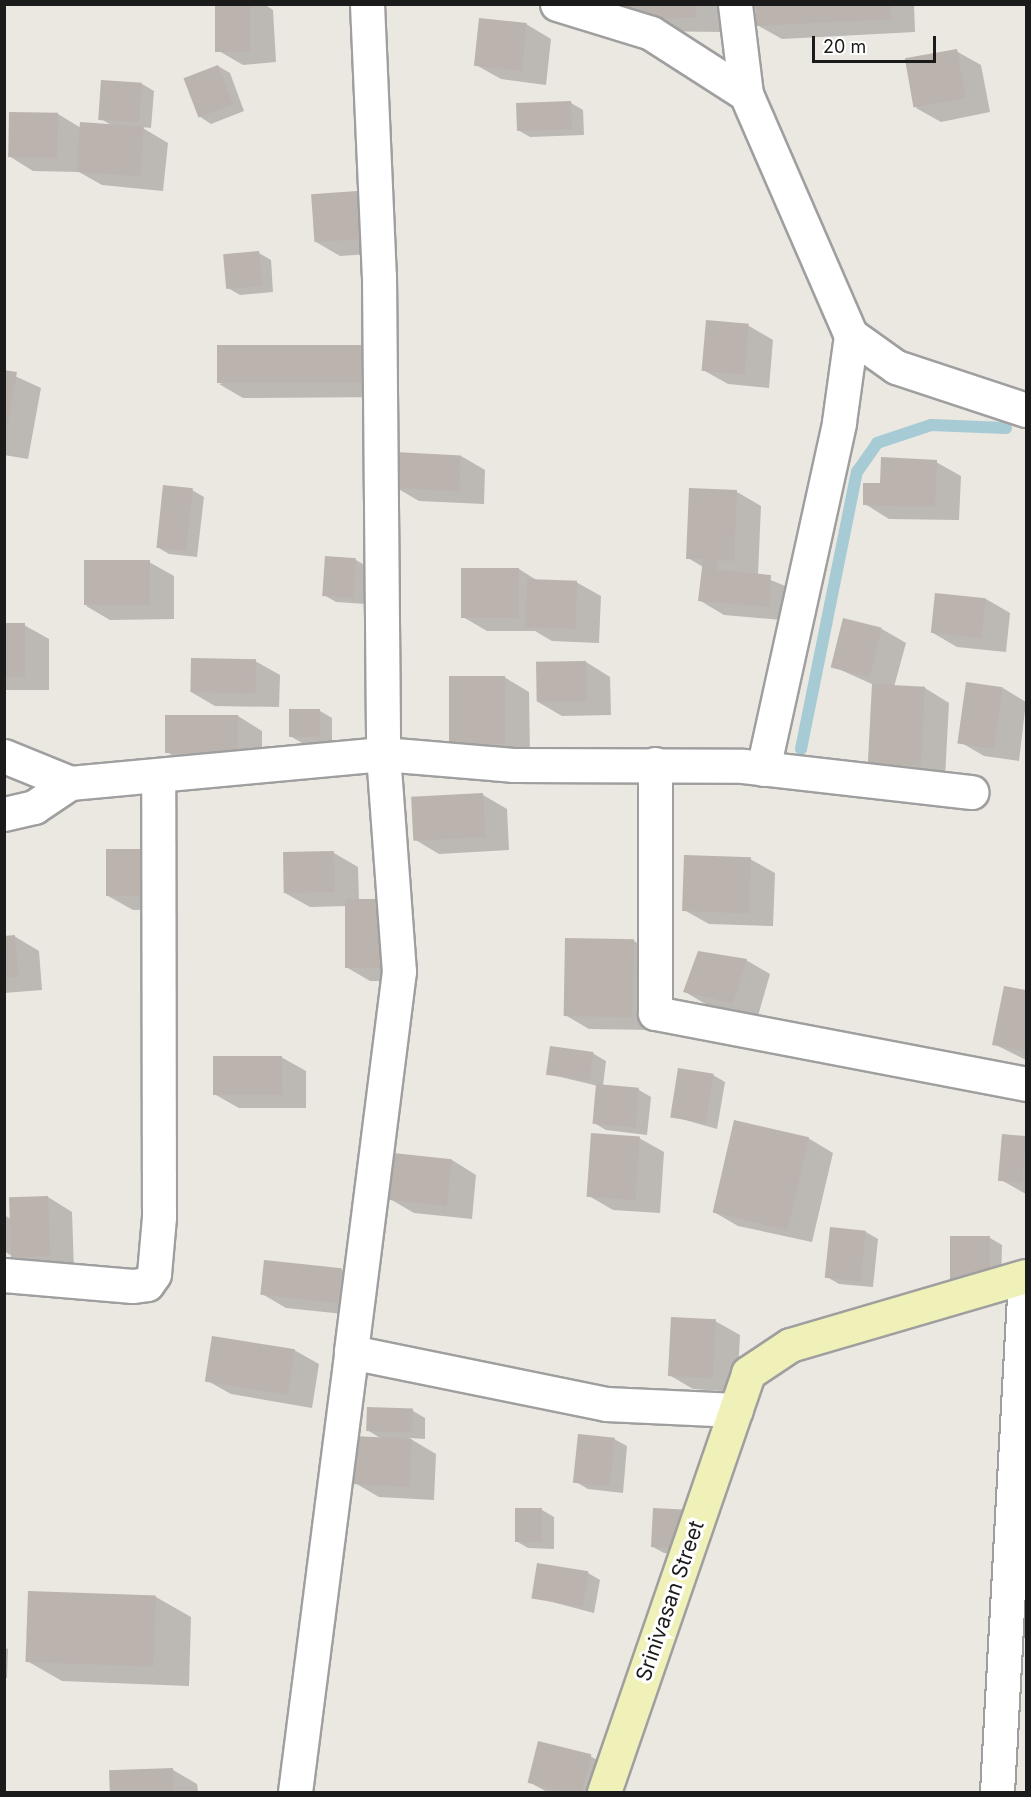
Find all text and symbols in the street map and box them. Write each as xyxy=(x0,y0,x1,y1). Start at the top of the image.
scale bar xyxy=(815,24,940,62)
text: 20 m xyxy=(823,36,866,57)
street label: Srinivasan Street xyxy=(631,1517,709,1685)

